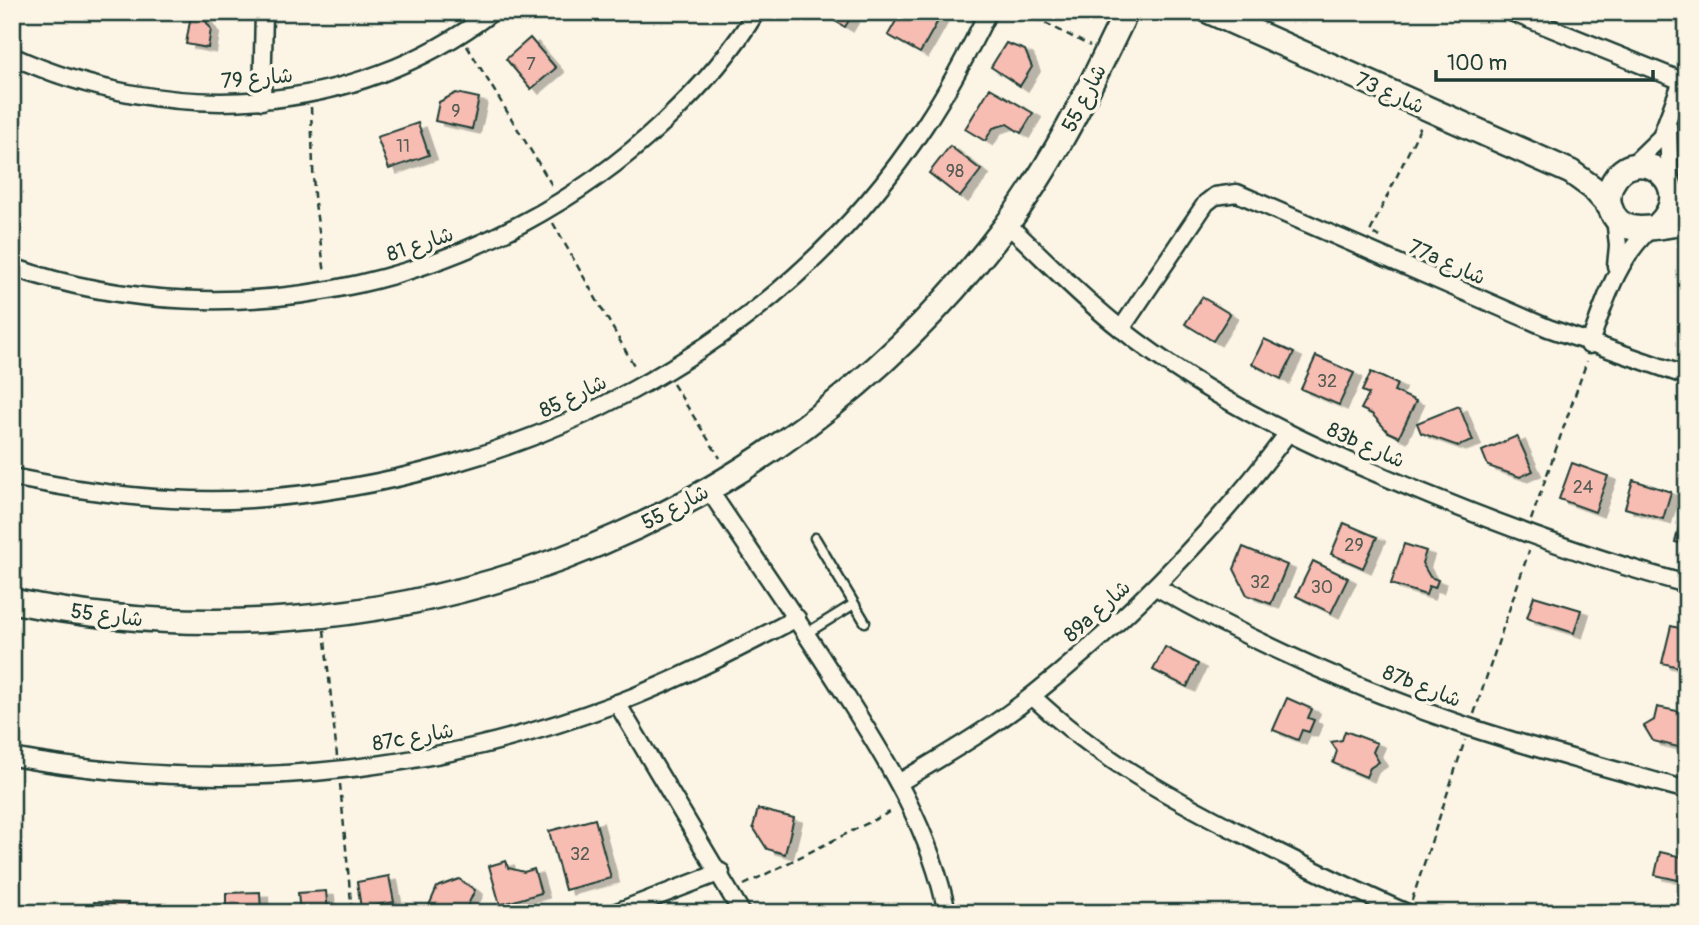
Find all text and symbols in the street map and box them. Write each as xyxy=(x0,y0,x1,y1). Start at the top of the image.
scale bar xyxy=(1436,38,1654,82)
text: 100 m xyxy=(1447,50,1507,77)
house number: 7 xyxy=(526,53,536,76)
street label: شارع 55 xyxy=(1056,60,1114,137)
street label: شارع 79 xyxy=(220,62,294,96)
street label: شارع 73 xyxy=(1351,66,1429,122)
house number: 9 xyxy=(451,100,461,123)
house number: 11 xyxy=(396,135,410,158)
house number: 98 xyxy=(946,160,964,183)
street label: شارع 81 xyxy=(383,221,457,269)
street label: 77a شارع xyxy=(1403,233,1490,292)
street label: شارع 85 xyxy=(535,369,612,425)
house number: 32 xyxy=(1317,370,1337,393)
street label: 83b شارع xyxy=(1322,416,1409,476)
house number: 24 xyxy=(1573,476,1594,499)
street label: شارع 55 xyxy=(637,478,714,537)
house number: 29 xyxy=(1344,534,1364,557)
house number: 32 xyxy=(1250,571,1270,594)
street label: 89a شارع xyxy=(1058,574,1137,649)
house number: 30 xyxy=(1311,576,1333,599)
street label: شارع 55 xyxy=(69,598,145,634)
street label: 87b شارع xyxy=(1378,659,1465,715)
street label: 87c شارع xyxy=(370,717,456,759)
house number: 32 xyxy=(570,843,590,866)

